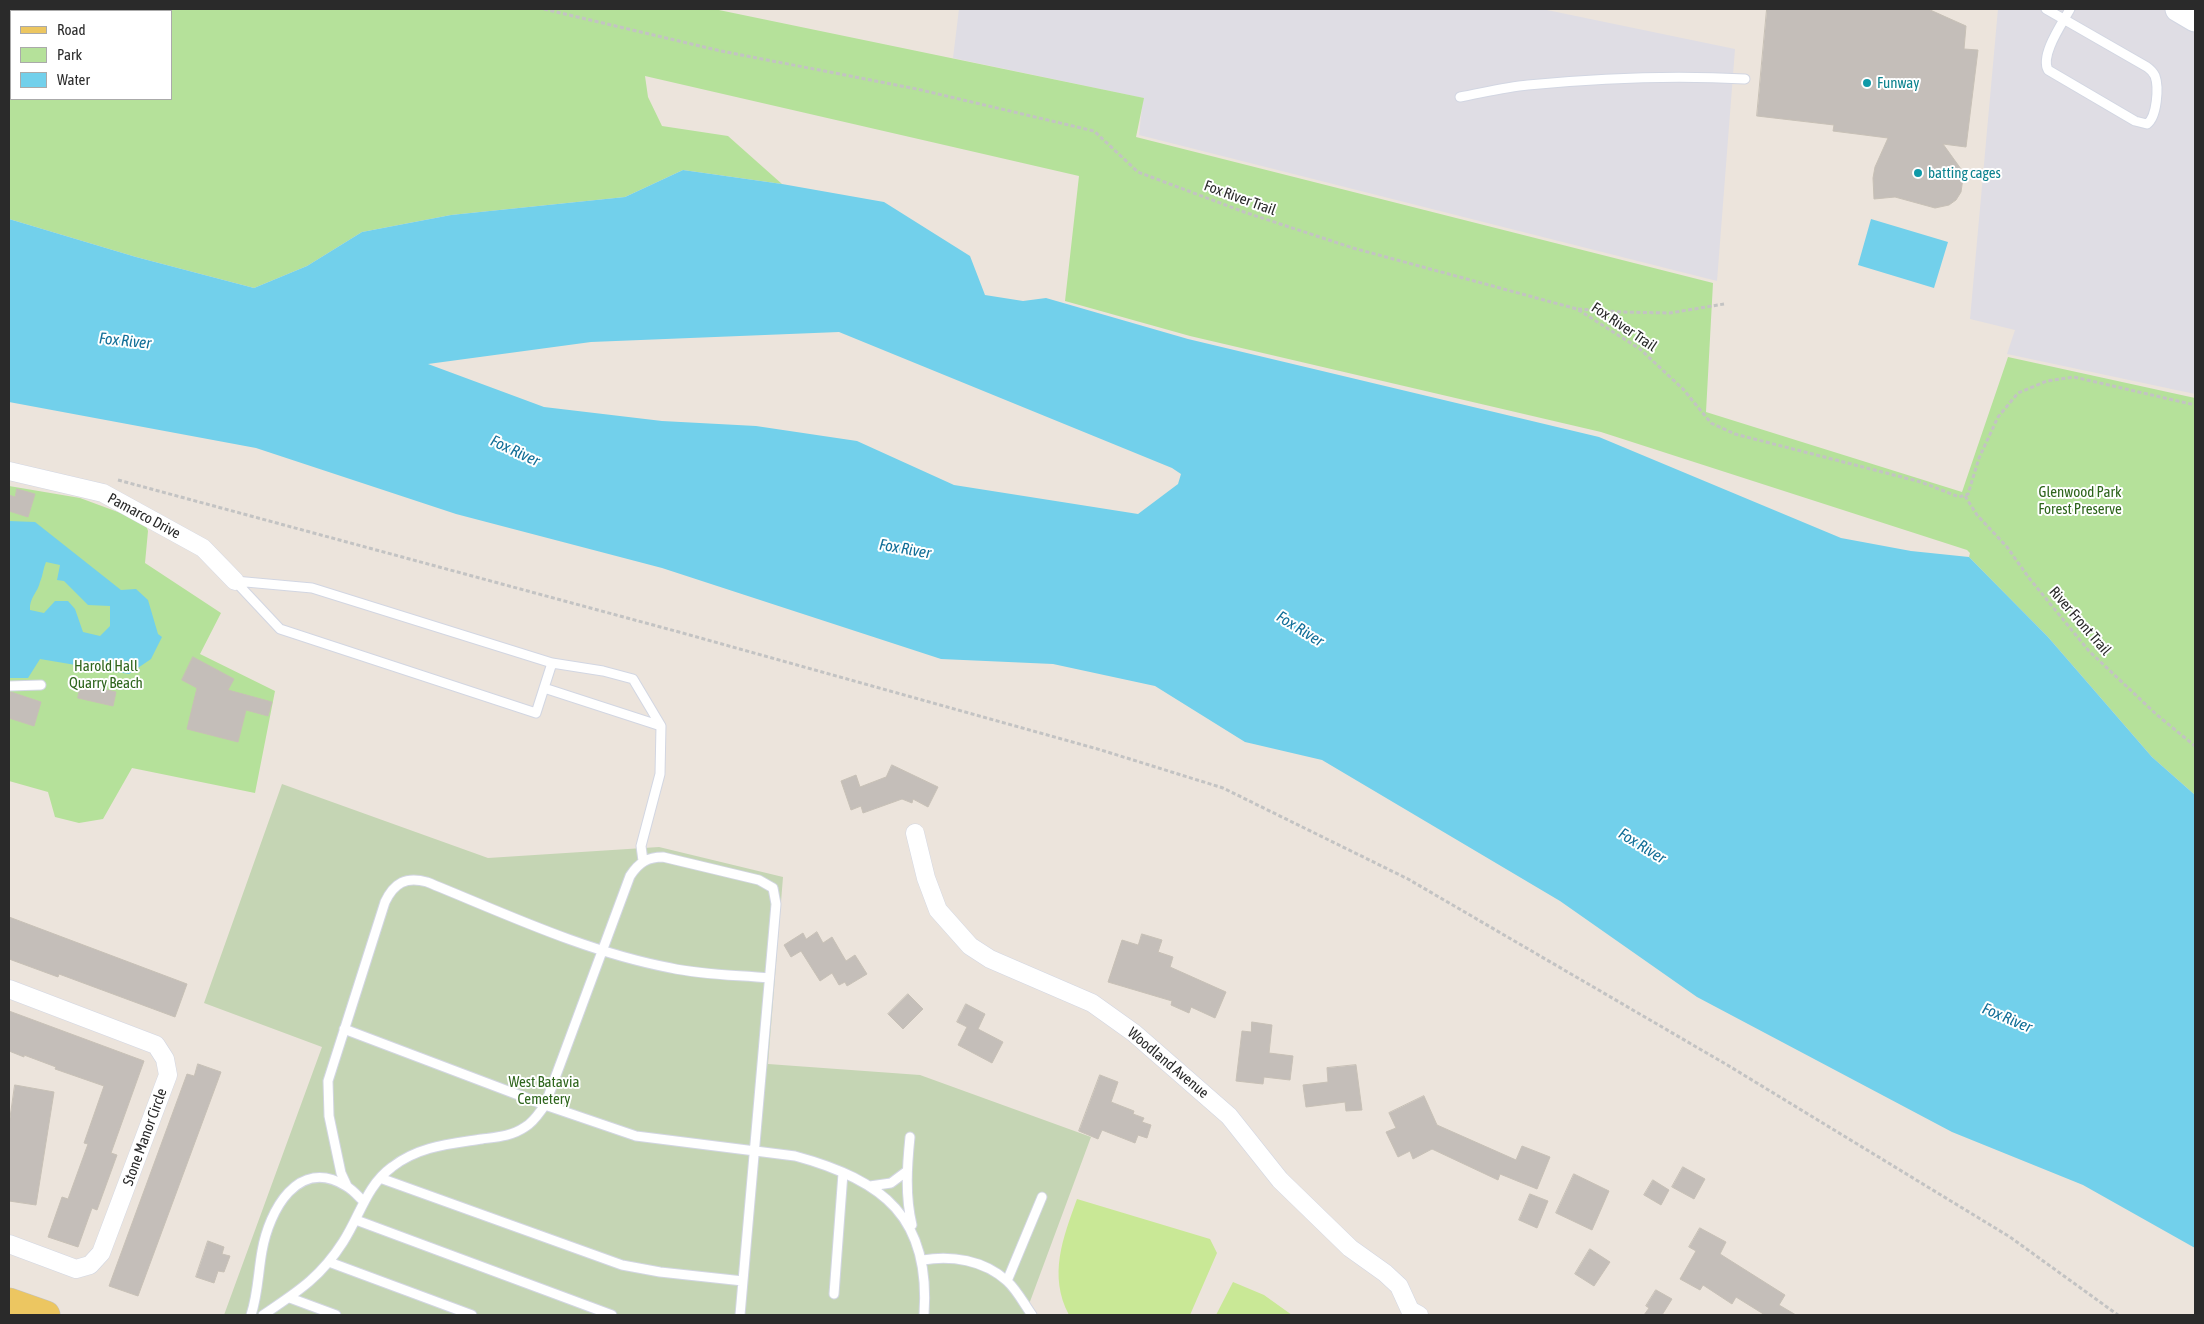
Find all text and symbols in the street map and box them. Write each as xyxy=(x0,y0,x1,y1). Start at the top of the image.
legend xyxy=(10,10,172,100)
text: Road xyxy=(57,21,86,38)
text: Park xyxy=(57,46,82,63)
text: Water xyxy=(57,71,90,88)
place label: Funway xyxy=(1877,74,1919,92)
marker: Funway xyxy=(1861,77,1873,89)
place label: batting cages xyxy=(1928,164,2001,182)
marker: batting cages xyxy=(1912,167,1924,179)
street label: Fox River Trail xyxy=(1202,177,1278,219)
street label: Fox River Trail xyxy=(1588,299,1660,355)
water label: Fox River xyxy=(98,329,152,353)
water label: Fox River xyxy=(487,431,543,471)
park label: Glenwood Park Forest Preserve xyxy=(2038,483,2122,518)
street label: Pamarco Drive xyxy=(104,489,184,543)
water label: Fox River xyxy=(878,535,932,563)
street label: River Front Trail xyxy=(2045,583,2115,659)
water label: Fox River xyxy=(1273,607,1327,651)
park label: Harold Hall Quarry Beach xyxy=(69,657,143,692)
water label: Fox River xyxy=(1615,824,1669,868)
water label: Fox River xyxy=(1979,999,2035,1037)
street label: Woodland Avenue xyxy=(1124,1024,1212,1102)
park label: West Batavia Cemetery xyxy=(509,1073,579,1108)
street label: Stone Manor Circle xyxy=(119,1086,171,1188)

